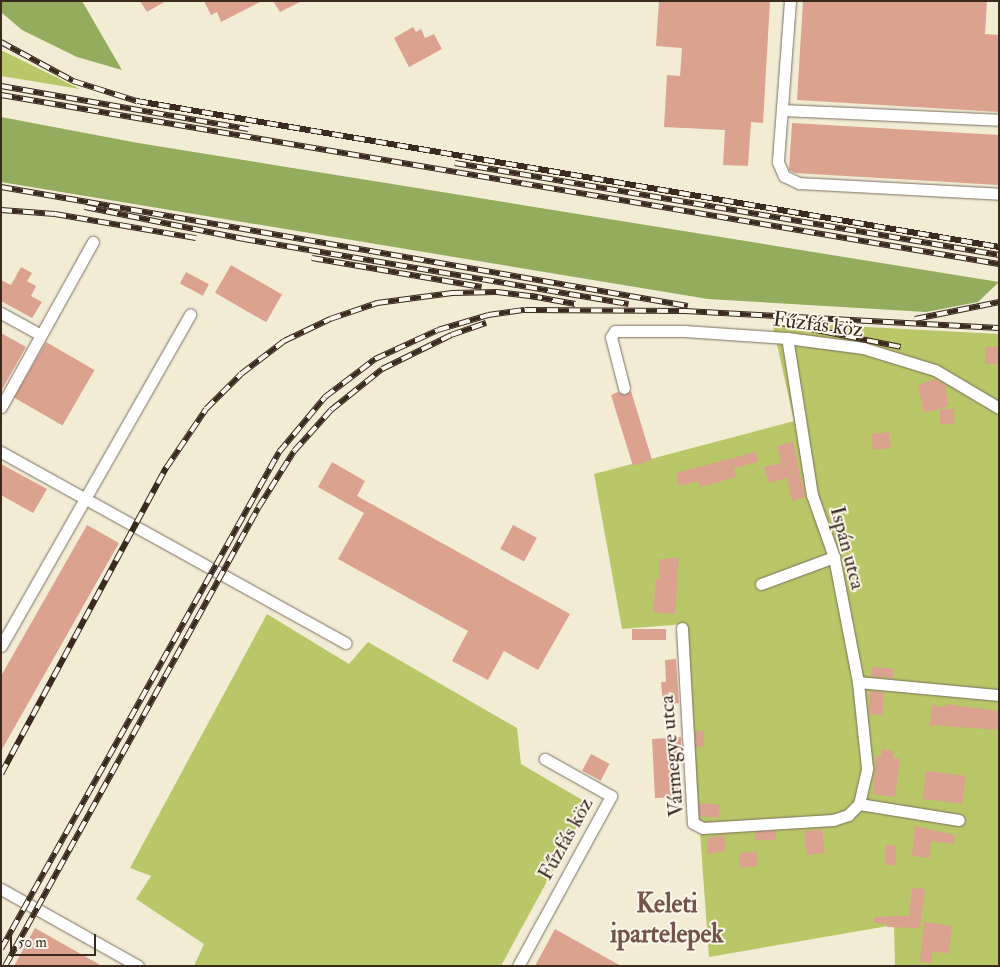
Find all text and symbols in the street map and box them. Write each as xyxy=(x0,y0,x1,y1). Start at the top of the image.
street label: Fűzfás köz xyxy=(771,307,865,343)
street label: Ispán utca xyxy=(824,504,870,592)
street label: Vármegye utca xyxy=(654,694,690,818)
street label: Fűzfás köz xyxy=(533,793,599,885)
district label: Keleti ipartelepek xyxy=(610,889,724,950)
scale bar xyxy=(12,924,99,956)
text: 50 m xyxy=(18,933,47,952)

